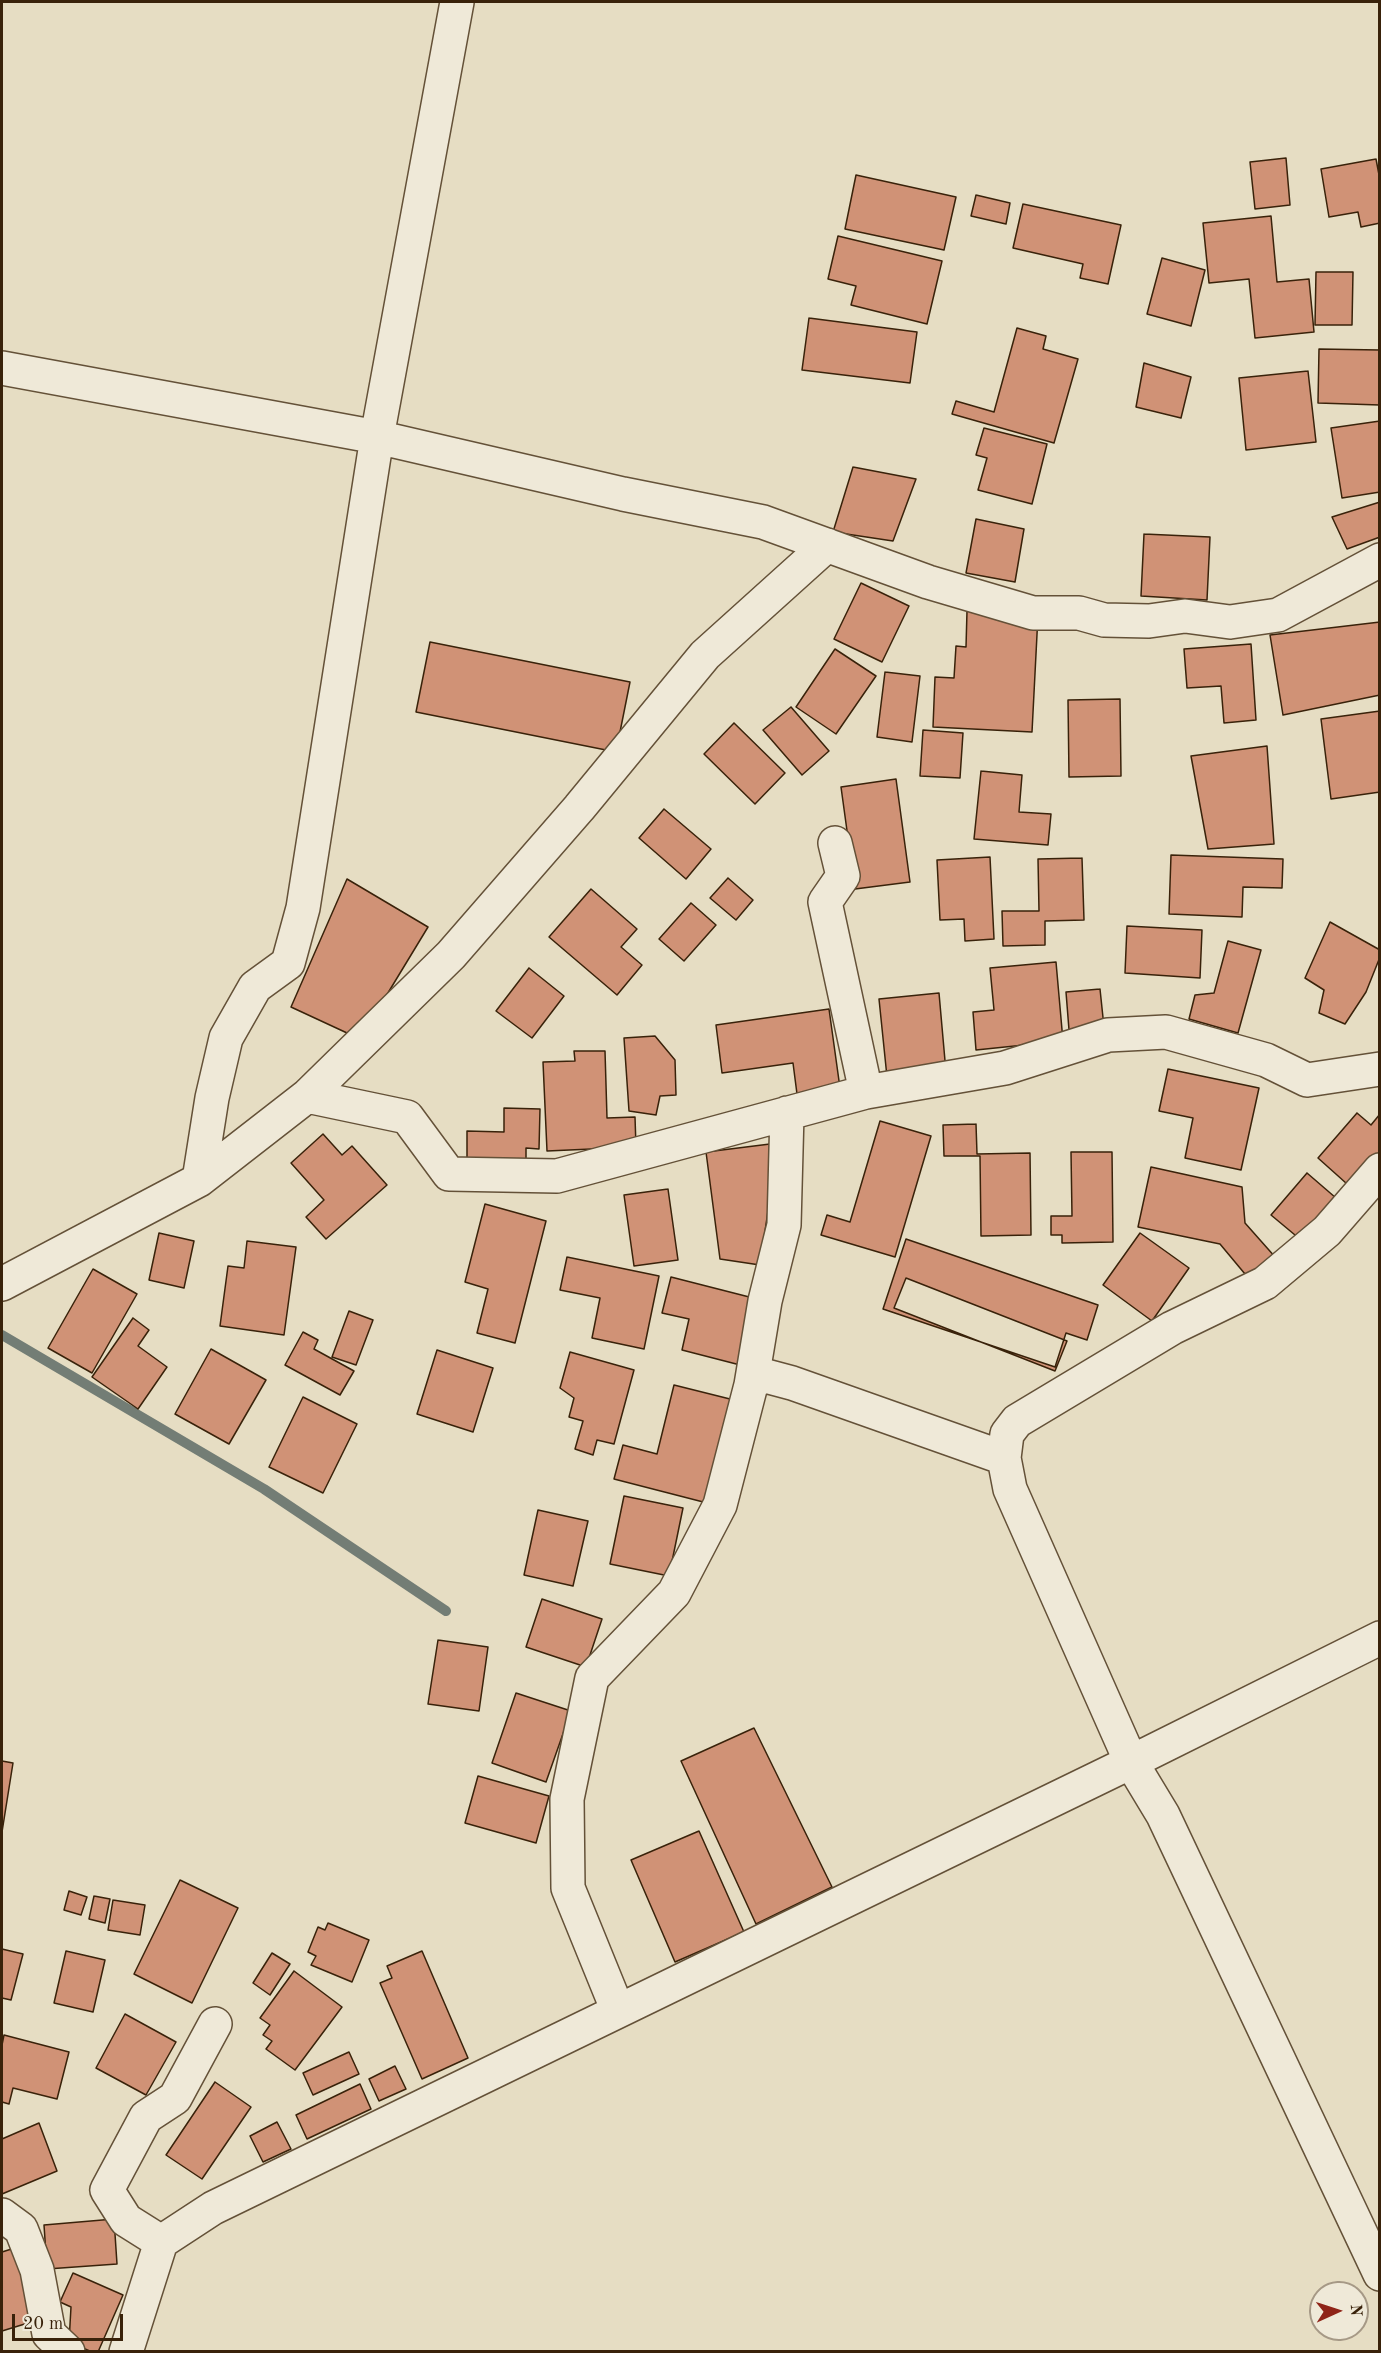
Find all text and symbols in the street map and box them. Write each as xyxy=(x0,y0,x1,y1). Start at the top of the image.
north arrow xyxy=(1309,2281,1369,2341)
scale bar xyxy=(15,2302,126,2340)
text: N xyxy=(1347,2304,1363,2317)
text: 20 m xyxy=(23,2315,63,2333)

